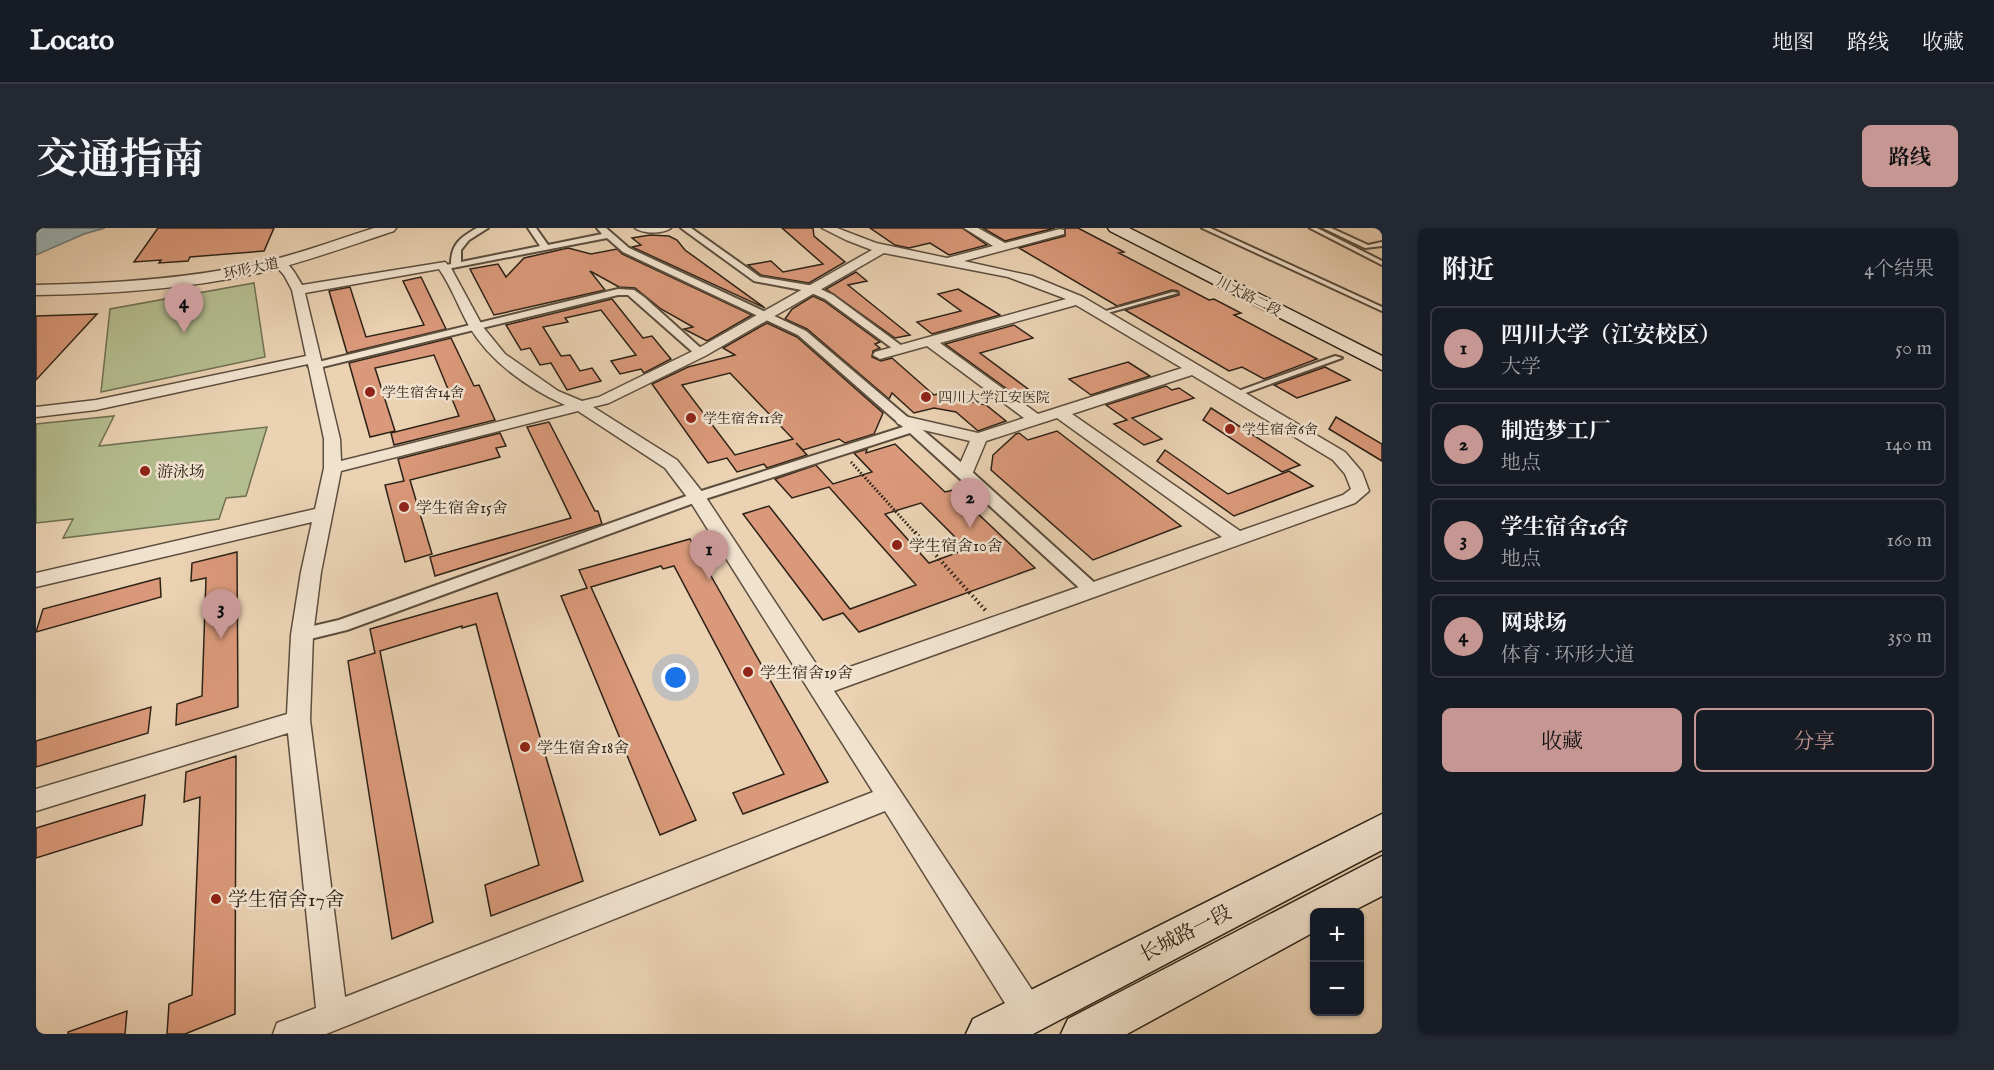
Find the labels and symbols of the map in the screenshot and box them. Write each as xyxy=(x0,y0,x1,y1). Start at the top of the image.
street label: 环形大道 xyxy=(222,254,280,284)
street label: 川大路二段 xyxy=(1213,273,1284,321)
pin: 4 xyxy=(164,284,204,333)
place label: 学生宿舍14舍 xyxy=(382,384,464,402)
marker: 学生宿舍14舍 xyxy=(363,385,377,399)
place label: 四川大学江安医院 xyxy=(938,389,1050,407)
marker: 四川大学江安医院 xyxy=(919,390,933,404)
place label: 学生宿舍11舍 xyxy=(703,410,783,428)
marker: 学生宿舍11舍 xyxy=(684,411,698,425)
place label: 学生宿舍6舍 xyxy=(1242,421,1318,439)
marker: 学生宿舍6舍 xyxy=(1223,422,1237,436)
place label: 游泳场 xyxy=(157,463,205,483)
marker: 游泳场 xyxy=(138,464,152,478)
pin: 2 xyxy=(950,478,990,528)
place label: 学生宿舍15舍 xyxy=(416,499,508,519)
marker: 学生宿舍15舍 xyxy=(397,500,411,514)
pin: 1 xyxy=(690,530,728,580)
place label: 学生宿舍10舍 xyxy=(909,537,1003,557)
marker: 学生宿舍10舍 xyxy=(890,538,904,552)
pin: 3 xyxy=(202,590,240,639)
your location xyxy=(661,663,690,692)
place label: 学生宿舍19舍 xyxy=(760,664,853,684)
marker: 学生宿舍19舍 xyxy=(741,665,755,679)
place label: 学生宿舍18舍 xyxy=(537,739,629,759)
marker: 学生宿舍18舍 xyxy=(518,740,532,754)
place label: 学生宿舍17舍 xyxy=(228,888,345,913)
marker: 学生宿舍17舍 xyxy=(209,892,223,906)
street label: 长城路一段 xyxy=(1135,900,1236,968)

